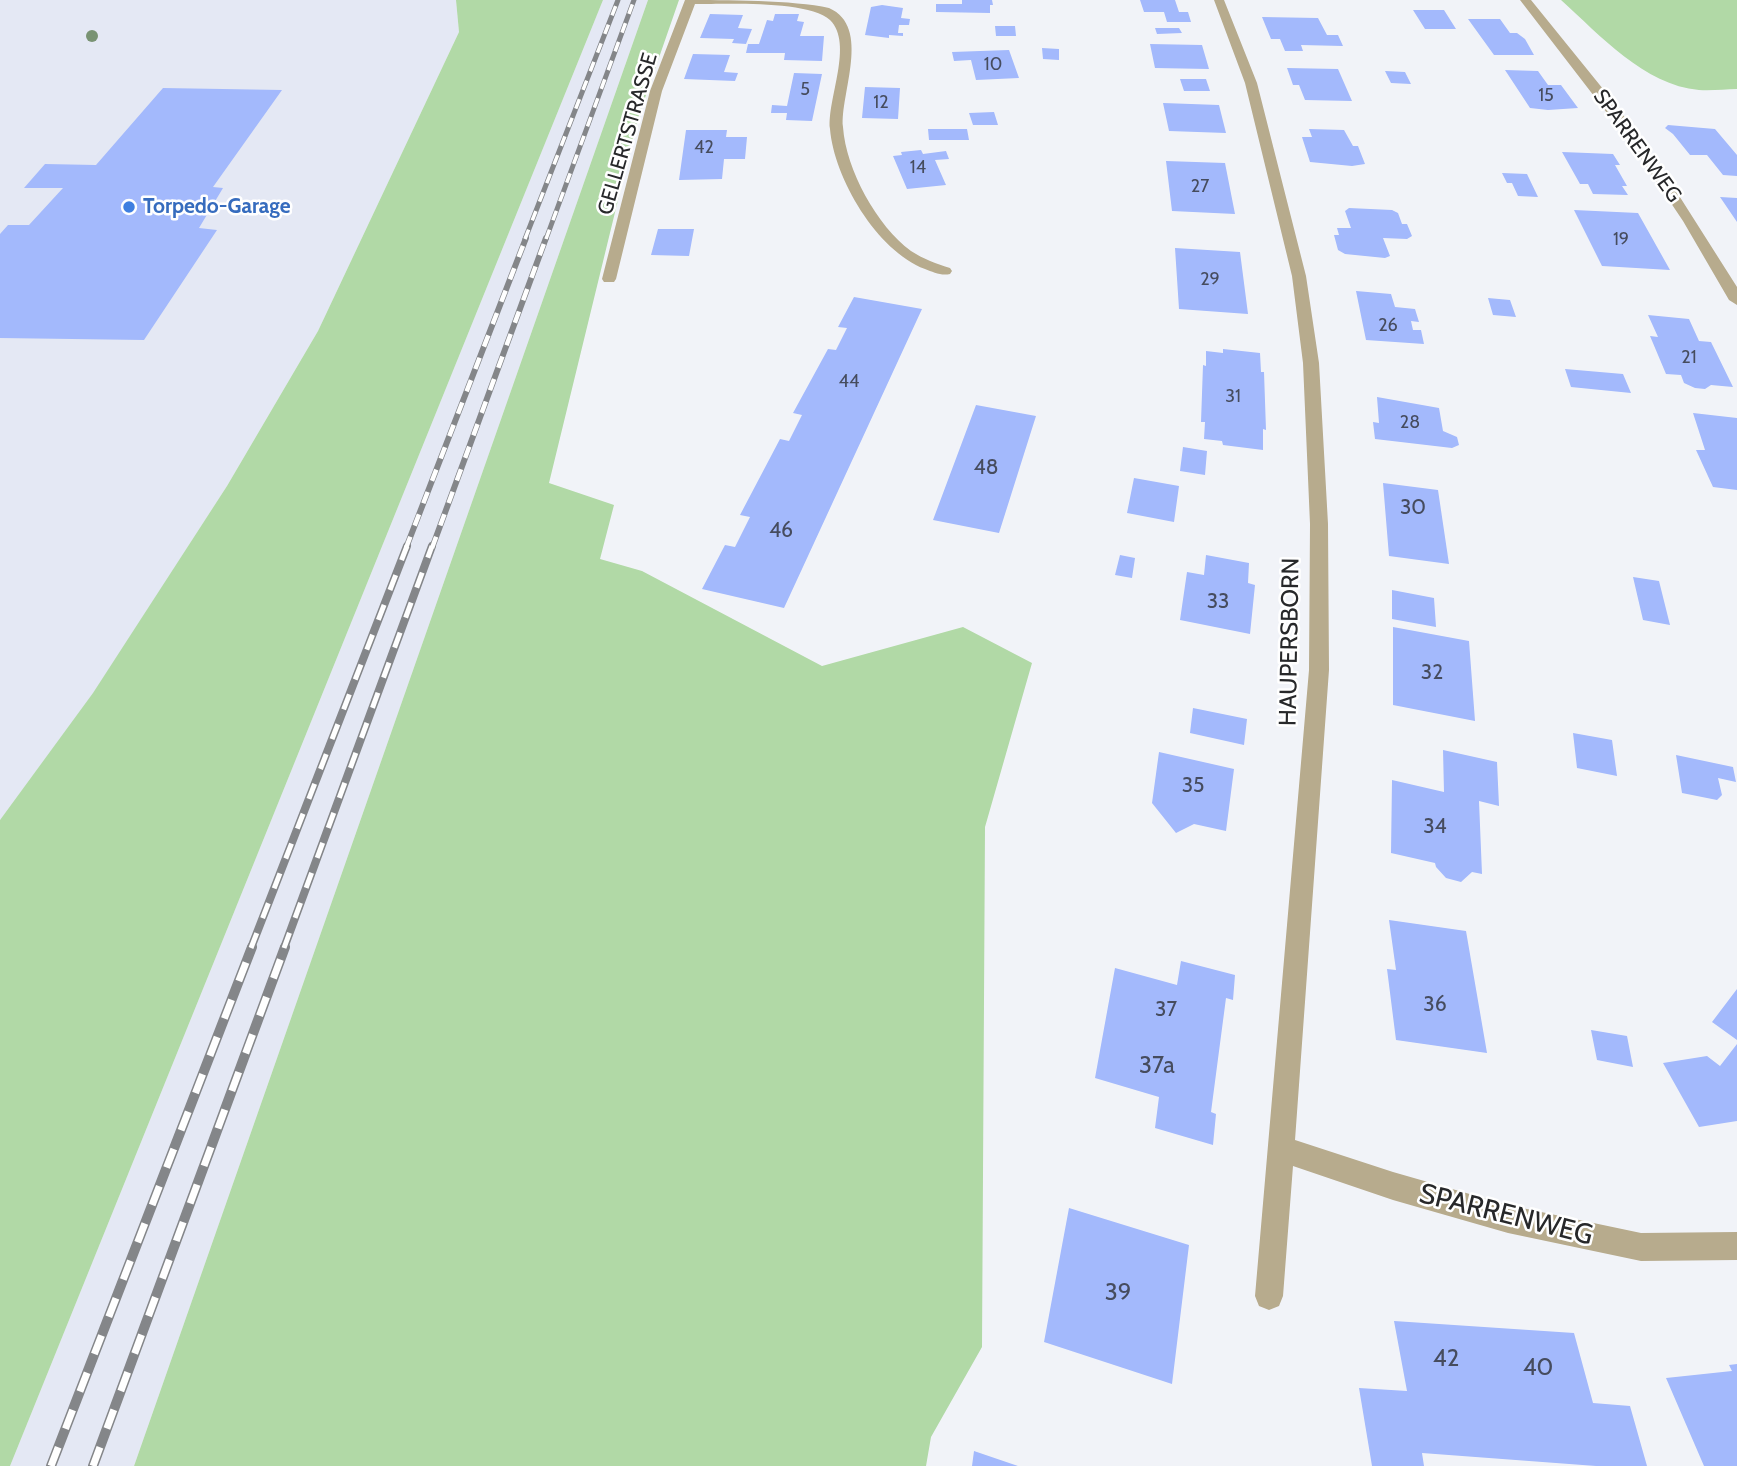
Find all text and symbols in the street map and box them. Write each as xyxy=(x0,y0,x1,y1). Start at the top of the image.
street label: GELLERTSTRASSE xyxy=(593,50,663,218)
house number: 10 xyxy=(984,54,1002,76)
house number: 5 xyxy=(800,79,810,101)
house number: 15 xyxy=(1538,85,1554,107)
street label: SPARRENWEG xyxy=(1588,85,1686,207)
house number: 12 xyxy=(873,92,889,114)
house number: 42 xyxy=(694,137,714,159)
house number: 14 xyxy=(910,157,926,179)
house number: 27 xyxy=(1191,176,1209,198)
place label: Torpedo-Garage xyxy=(143,194,290,220)
marker: Torpedo-Garage xyxy=(121,199,137,215)
house number: 19 xyxy=(1613,229,1629,251)
house number: 29 xyxy=(1200,269,1220,291)
house number: 26 xyxy=(1378,315,1398,337)
house number: 21 xyxy=(1681,347,1697,369)
house number: 44 xyxy=(839,371,859,393)
house number: 31 xyxy=(1225,386,1241,408)
house number: 28 xyxy=(1400,412,1420,434)
house number: 48 xyxy=(974,455,998,481)
house number: 30 xyxy=(1400,495,1426,521)
house number: 46 xyxy=(769,518,793,544)
street label: HAUPERSBORN xyxy=(1274,558,1306,726)
house number: 33 xyxy=(1207,589,1229,615)
house number: 32 xyxy=(1421,660,1443,686)
house number: 35 xyxy=(1182,773,1204,799)
house number: 34 xyxy=(1423,814,1447,840)
house number: 36 xyxy=(1423,992,1447,1018)
house number: 37 xyxy=(1155,997,1177,1023)
house number: 37a xyxy=(1139,1052,1175,1080)
street label: SPARRENWEG xyxy=(1416,1177,1596,1253)
house number: 39 xyxy=(1105,1279,1131,1307)
house number: 42 xyxy=(1433,1345,1459,1373)
house number: 40 xyxy=(1523,1354,1553,1382)

